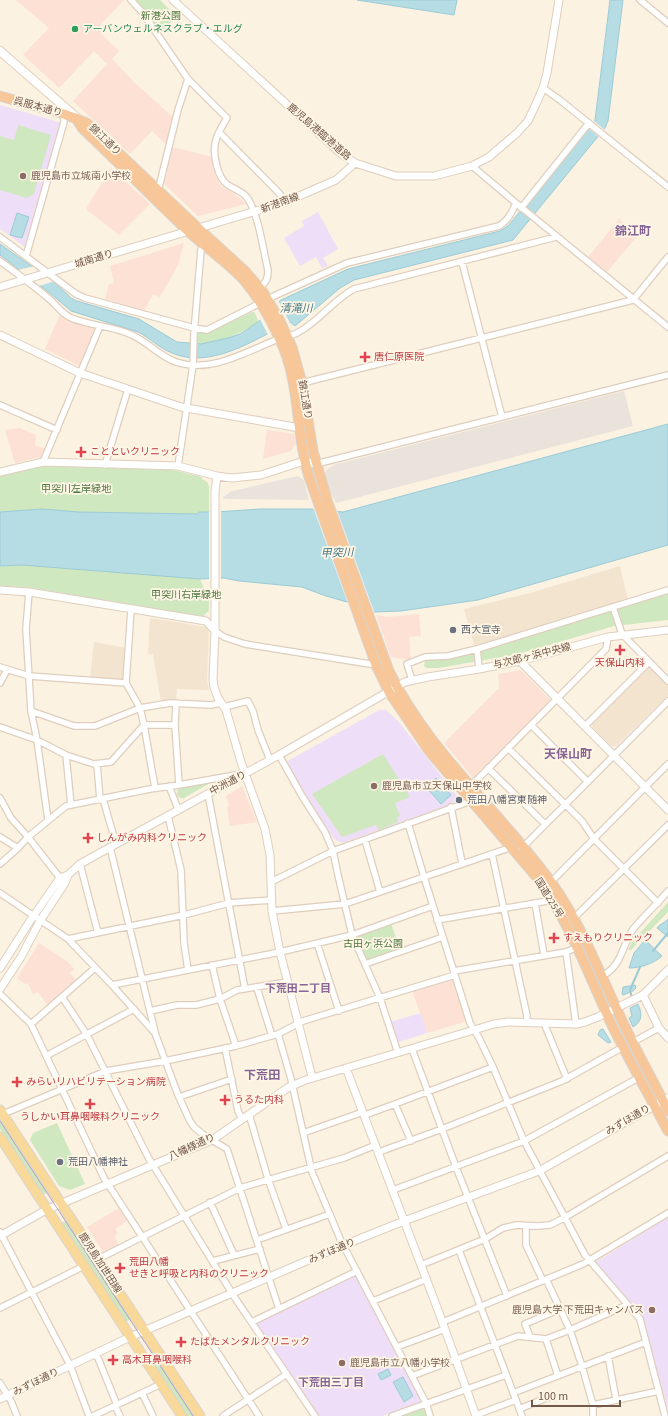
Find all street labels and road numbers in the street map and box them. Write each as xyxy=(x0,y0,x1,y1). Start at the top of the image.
street label: 呉服本通り xyxy=(12,94,64,120)
street label: 鹿児島港臨港道路 xyxy=(284,100,354,164)
street label: 錦江通り xyxy=(86,121,124,159)
street label: 新港南線 xyxy=(259,190,301,216)
street label: 城南通り xyxy=(73,246,115,272)
street label: 錦江通り xyxy=(295,379,315,421)
street label: 与次郎ヶ浜中央線 xyxy=(491,640,573,672)
street label: 中洲通り xyxy=(207,767,249,799)
street label: 国道225号 xyxy=(531,875,567,921)
street label: みずほ通り xyxy=(603,1101,653,1139)
street label: 八幡様通り xyxy=(166,1130,218,1164)
street label: 鹿児島加世田線 xyxy=(75,1230,125,1296)
street label: みずほ通り xyxy=(306,1235,358,1267)
street label: みずほ通り xyxy=(10,1365,62,1399)

